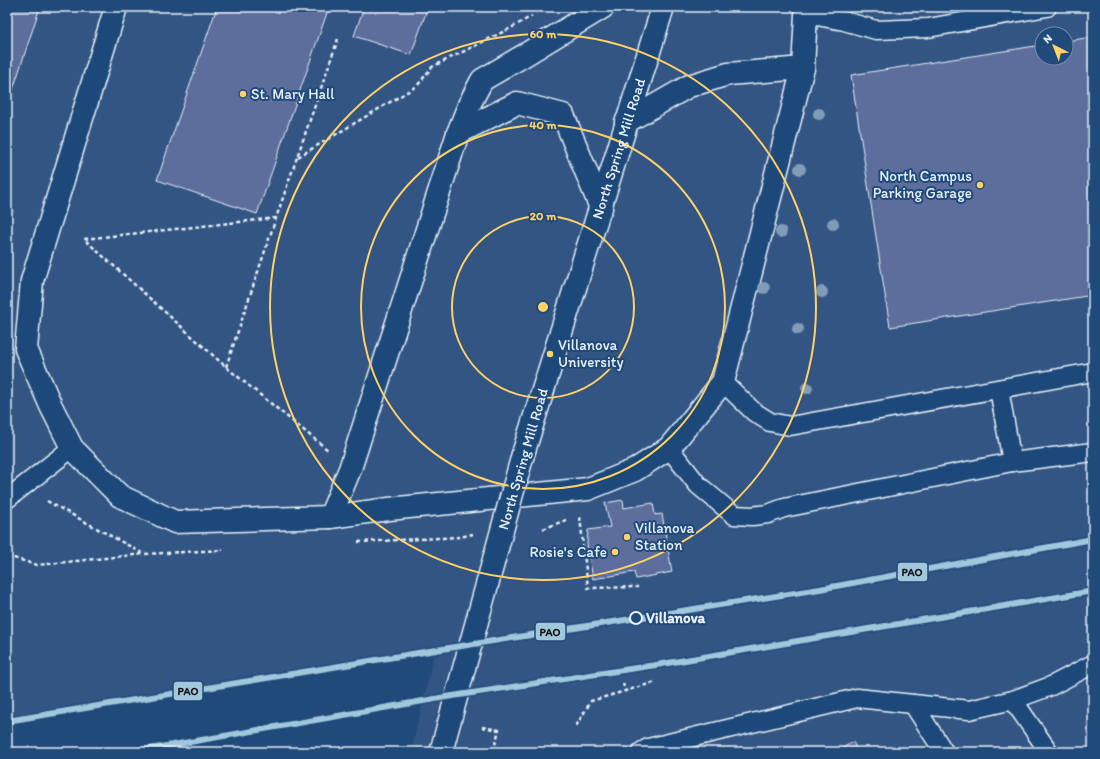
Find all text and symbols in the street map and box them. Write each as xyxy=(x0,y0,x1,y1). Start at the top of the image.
north arrow xyxy=(1034,26,1074,66)
text: 60 m xyxy=(530,27,557,41)
text: N xyxy=(1041,32,1055,46)
street label: North Spring Mill Road xyxy=(588,75,649,221)
place label: St. Mary Hall xyxy=(251,85,335,103)
marker: St. Mary Hall xyxy=(238,89,248,99)
text: 40 m xyxy=(529,118,558,132)
place label: North Campus Parking Garage xyxy=(873,167,972,202)
marker: North Campus Parking Garage xyxy=(975,180,985,190)
text: 20 m xyxy=(530,209,557,223)
centre of rings xyxy=(536,300,550,314)
place label: Villanova University xyxy=(558,336,623,371)
marker: Villanova University xyxy=(545,349,555,359)
street label: North Spring Mill Road xyxy=(494,385,552,532)
place label: Villanova Station xyxy=(635,519,695,554)
marker: Villanova Station xyxy=(622,532,632,542)
place label: Rosie's Cafe xyxy=(529,543,607,561)
marker: Rosie's Cafe xyxy=(610,547,620,557)
line badge: PAO xyxy=(897,562,928,582)
text: PAO xyxy=(902,566,923,579)
place label: Villanova xyxy=(646,609,706,627)
marker: Villanova xyxy=(629,611,643,625)
line badge: PAO xyxy=(535,622,566,641)
text: PAO xyxy=(540,626,561,639)
line badge: PAO xyxy=(173,681,203,701)
text: PAO xyxy=(178,685,199,698)

